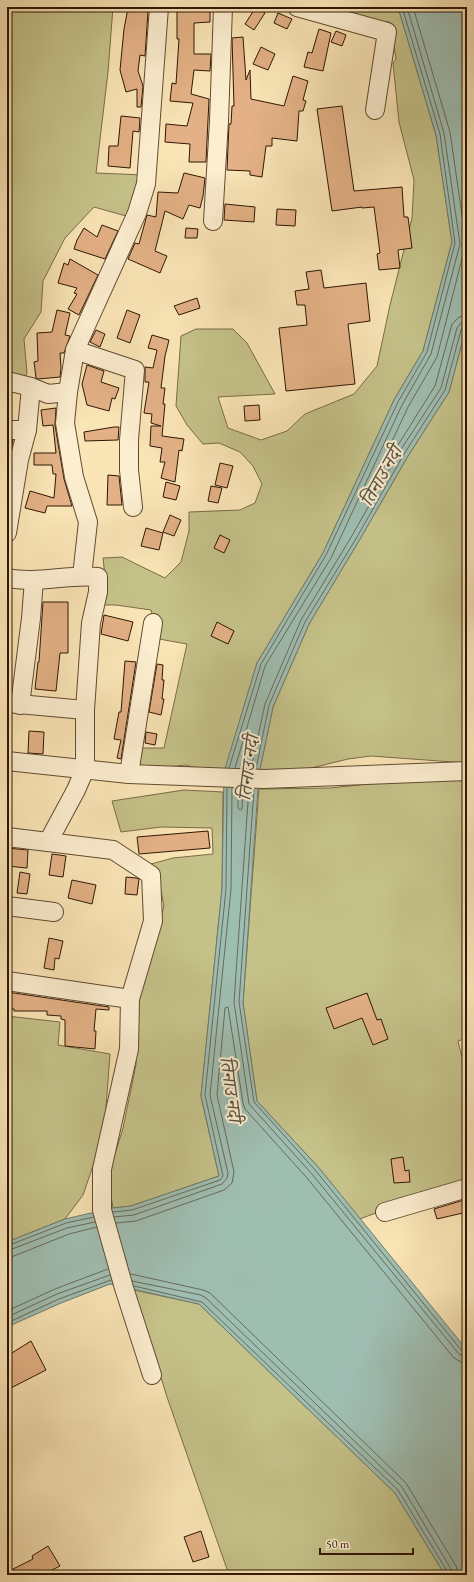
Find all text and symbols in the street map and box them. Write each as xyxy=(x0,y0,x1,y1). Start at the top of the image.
water label: तिनाउ नदी xyxy=(354,437,410,511)
water label: तिनाउ नदी xyxy=(232,730,265,802)
water label: तिनाउ नदी xyxy=(214,1055,249,1128)
scale bar xyxy=(320,1530,413,1556)
text: 50 m xyxy=(326,1536,350,1552)

